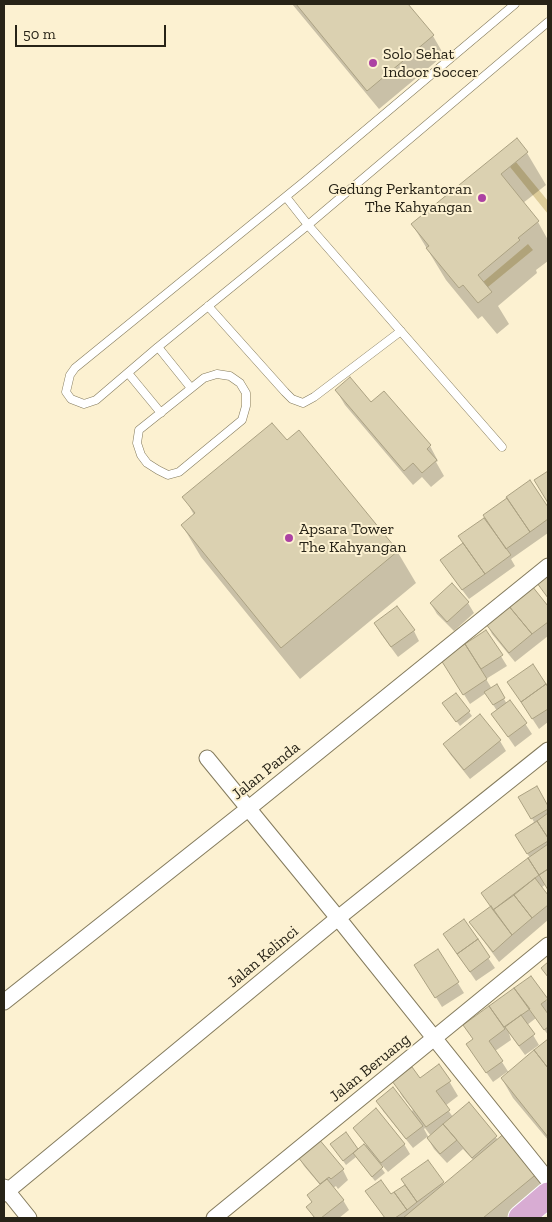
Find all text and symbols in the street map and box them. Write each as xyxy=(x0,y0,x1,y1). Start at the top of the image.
scale bar xyxy=(18,15,169,47)
text: 50 m xyxy=(23,25,56,43)
place label: Solo Sehat Indoor Soccer xyxy=(383,44,479,82)
marker: Solo Sehat Indoor Soccer xyxy=(367,57,379,69)
place label: Gedung Perkantoran The Kahyangan xyxy=(328,179,472,217)
marker: Gedung Perkantoran The Kahyangan xyxy=(476,192,488,204)
place label: Apsara Tower The Kahyangan xyxy=(299,519,406,557)
marker: Apsara Tower The Kahyangan xyxy=(283,532,295,544)
street label: Jalan Panda xyxy=(228,738,304,804)
street label: Jalan Kelinci xyxy=(224,922,302,992)
street label: Jalan Beruang xyxy=(326,1030,414,1106)

